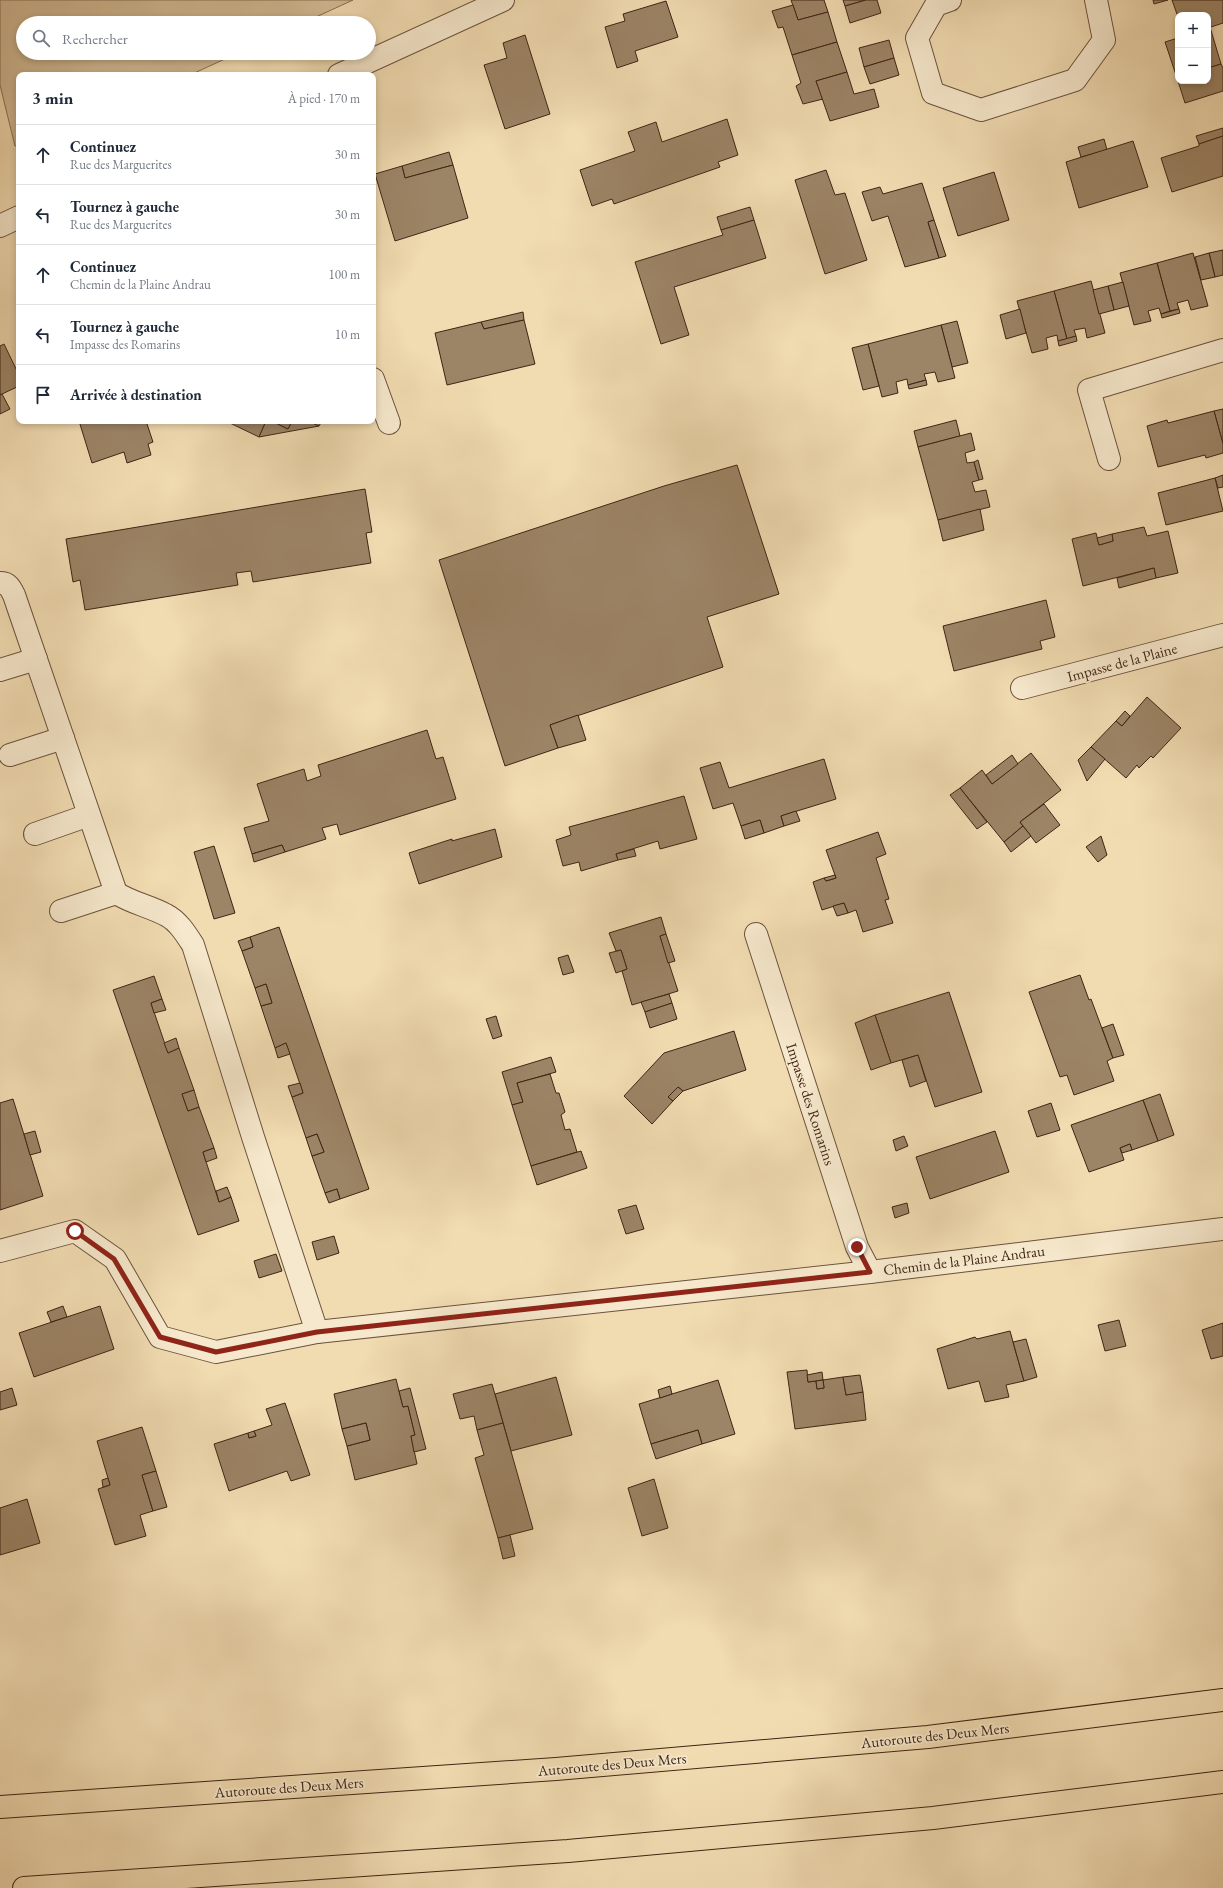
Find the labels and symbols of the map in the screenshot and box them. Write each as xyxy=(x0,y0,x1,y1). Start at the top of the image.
street label: Impasse de la Plaine xyxy=(1065,638,1179,686)
street label: Impasse des Romarins xyxy=(782,1041,840,1168)
route start xyxy=(66,1222,84,1240)
route end xyxy=(848,1238,866,1256)
street label: Chemin de la Plaine Andrau xyxy=(882,1241,1046,1279)
street label: Autoroute des Deux Mers xyxy=(859,1718,1010,1752)
street label: Autoroute des Deux Mers xyxy=(536,1748,687,1780)
street label: Autoroute des Deux Mers xyxy=(213,1772,364,1802)

